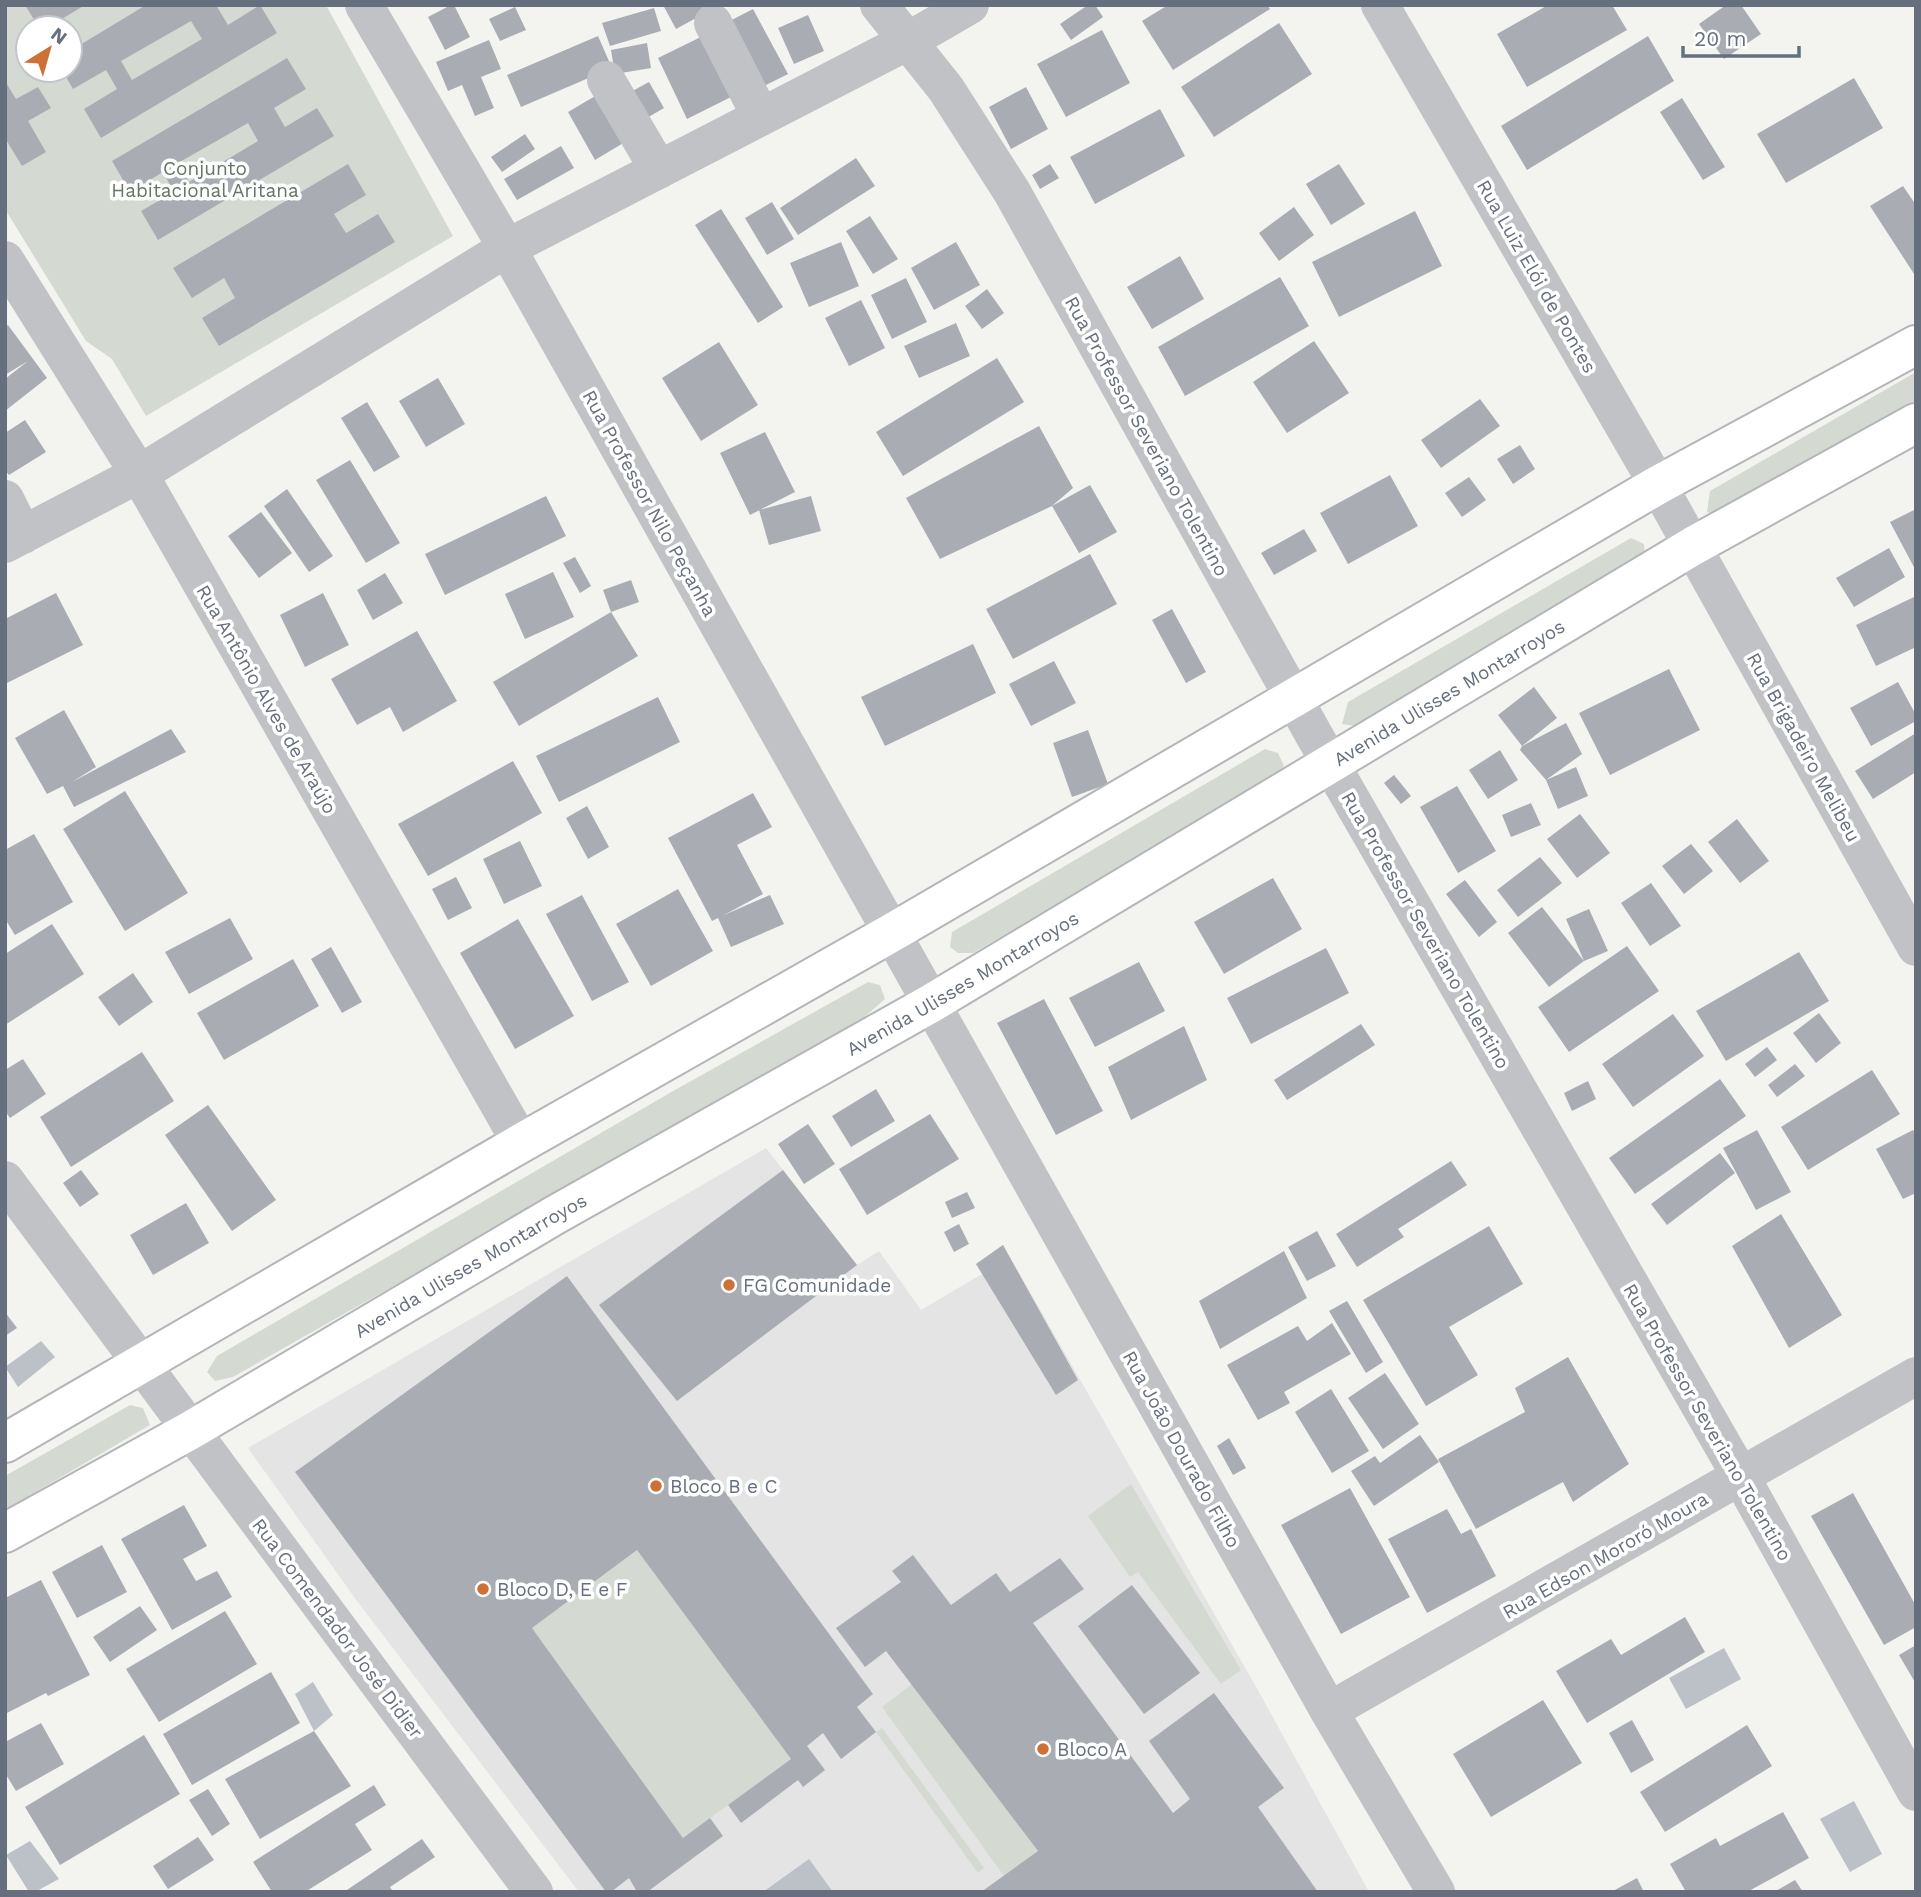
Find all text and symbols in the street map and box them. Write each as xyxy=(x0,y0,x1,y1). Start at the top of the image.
north arrow xyxy=(14,14,84,84)
scale bar xyxy=(1683,14,1798,58)
text: N xyxy=(46,22,71,49)
text: 20 m xyxy=(1694,26,1746,51)
park label: Conjunto Habitacional Aritana xyxy=(111,157,299,202)
street label: Rua Luiz Elói de Pontes xyxy=(1472,176,1601,377)
street label: Rua Professor Severiano Tolentino xyxy=(1060,292,1233,580)
street label: Rua Professor Nilo Peçanha xyxy=(578,386,722,621)
street label: Rua Antônio Alves de Araújo xyxy=(191,581,342,818)
street label: Avenida Ulisses Montarroyos xyxy=(1330,615,1569,771)
street label: Rua Brigadeiro Melibeu xyxy=(1742,649,1865,846)
street label: Rua Professor Severiano Tolentino xyxy=(1337,788,1515,1073)
street label: Avenida Ulisses Montarroyos xyxy=(842,907,1083,1061)
street label: Avenida Ulisses Montarroyos xyxy=(350,1189,591,1343)
place label: FG Comunidade xyxy=(743,1274,891,1297)
marker: FG Comunidade xyxy=(721,1277,737,1293)
street label: Rua Professor Severiano Tolentino xyxy=(1619,1280,1797,1565)
street label: Rua João Dourado Filho xyxy=(1118,1347,1245,1552)
place label: Bloco B e C xyxy=(670,1475,778,1498)
marker: Bloco B e C xyxy=(648,1478,664,1494)
street label: Rua Edson Mororó Moura xyxy=(1498,1487,1712,1624)
street label: Rua Comendador José Didier xyxy=(247,1514,428,1743)
place label: Bloco D, E e F xyxy=(497,1578,627,1601)
marker: Bloco D, E e F xyxy=(475,1581,491,1597)
place label: Bloco A xyxy=(1057,1738,1127,1761)
marker: Bloco A xyxy=(1035,1741,1051,1757)

